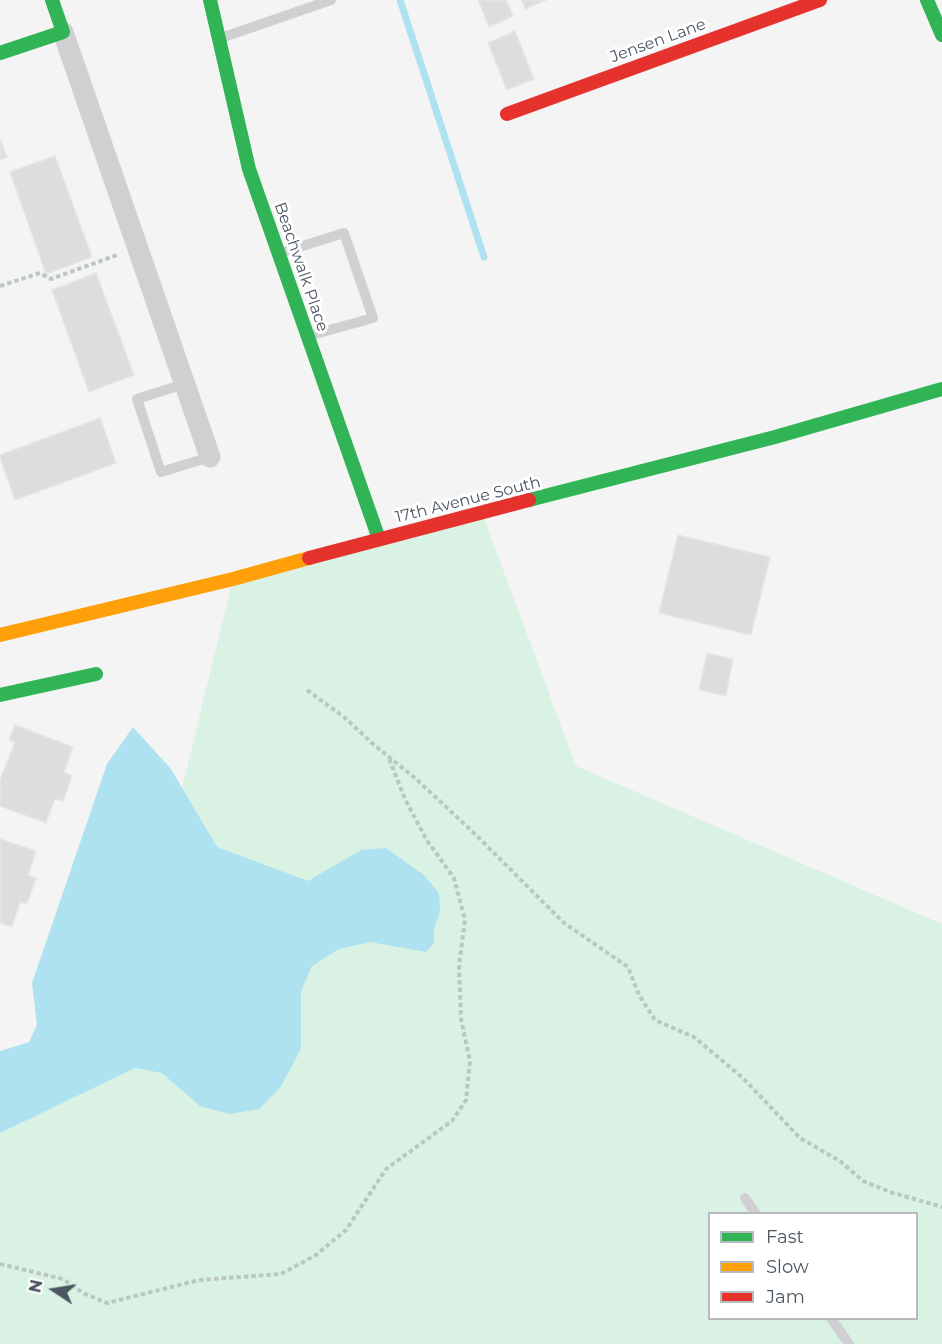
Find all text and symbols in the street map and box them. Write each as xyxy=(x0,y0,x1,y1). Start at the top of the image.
street label: Jensen Lane xyxy=(608,15,708,67)
street label: Beachwalk Place xyxy=(270,200,332,334)
street label: 17th Avenue South xyxy=(393,473,543,527)
legend xyxy=(708,1212,918,1320)
text: Fast xyxy=(766,1226,804,1248)
text: Slow xyxy=(766,1256,809,1278)
north arrow xyxy=(24,1260,84,1320)
text: N xyxy=(25,1278,47,1294)
text: Jam xyxy=(766,1286,805,1308)

